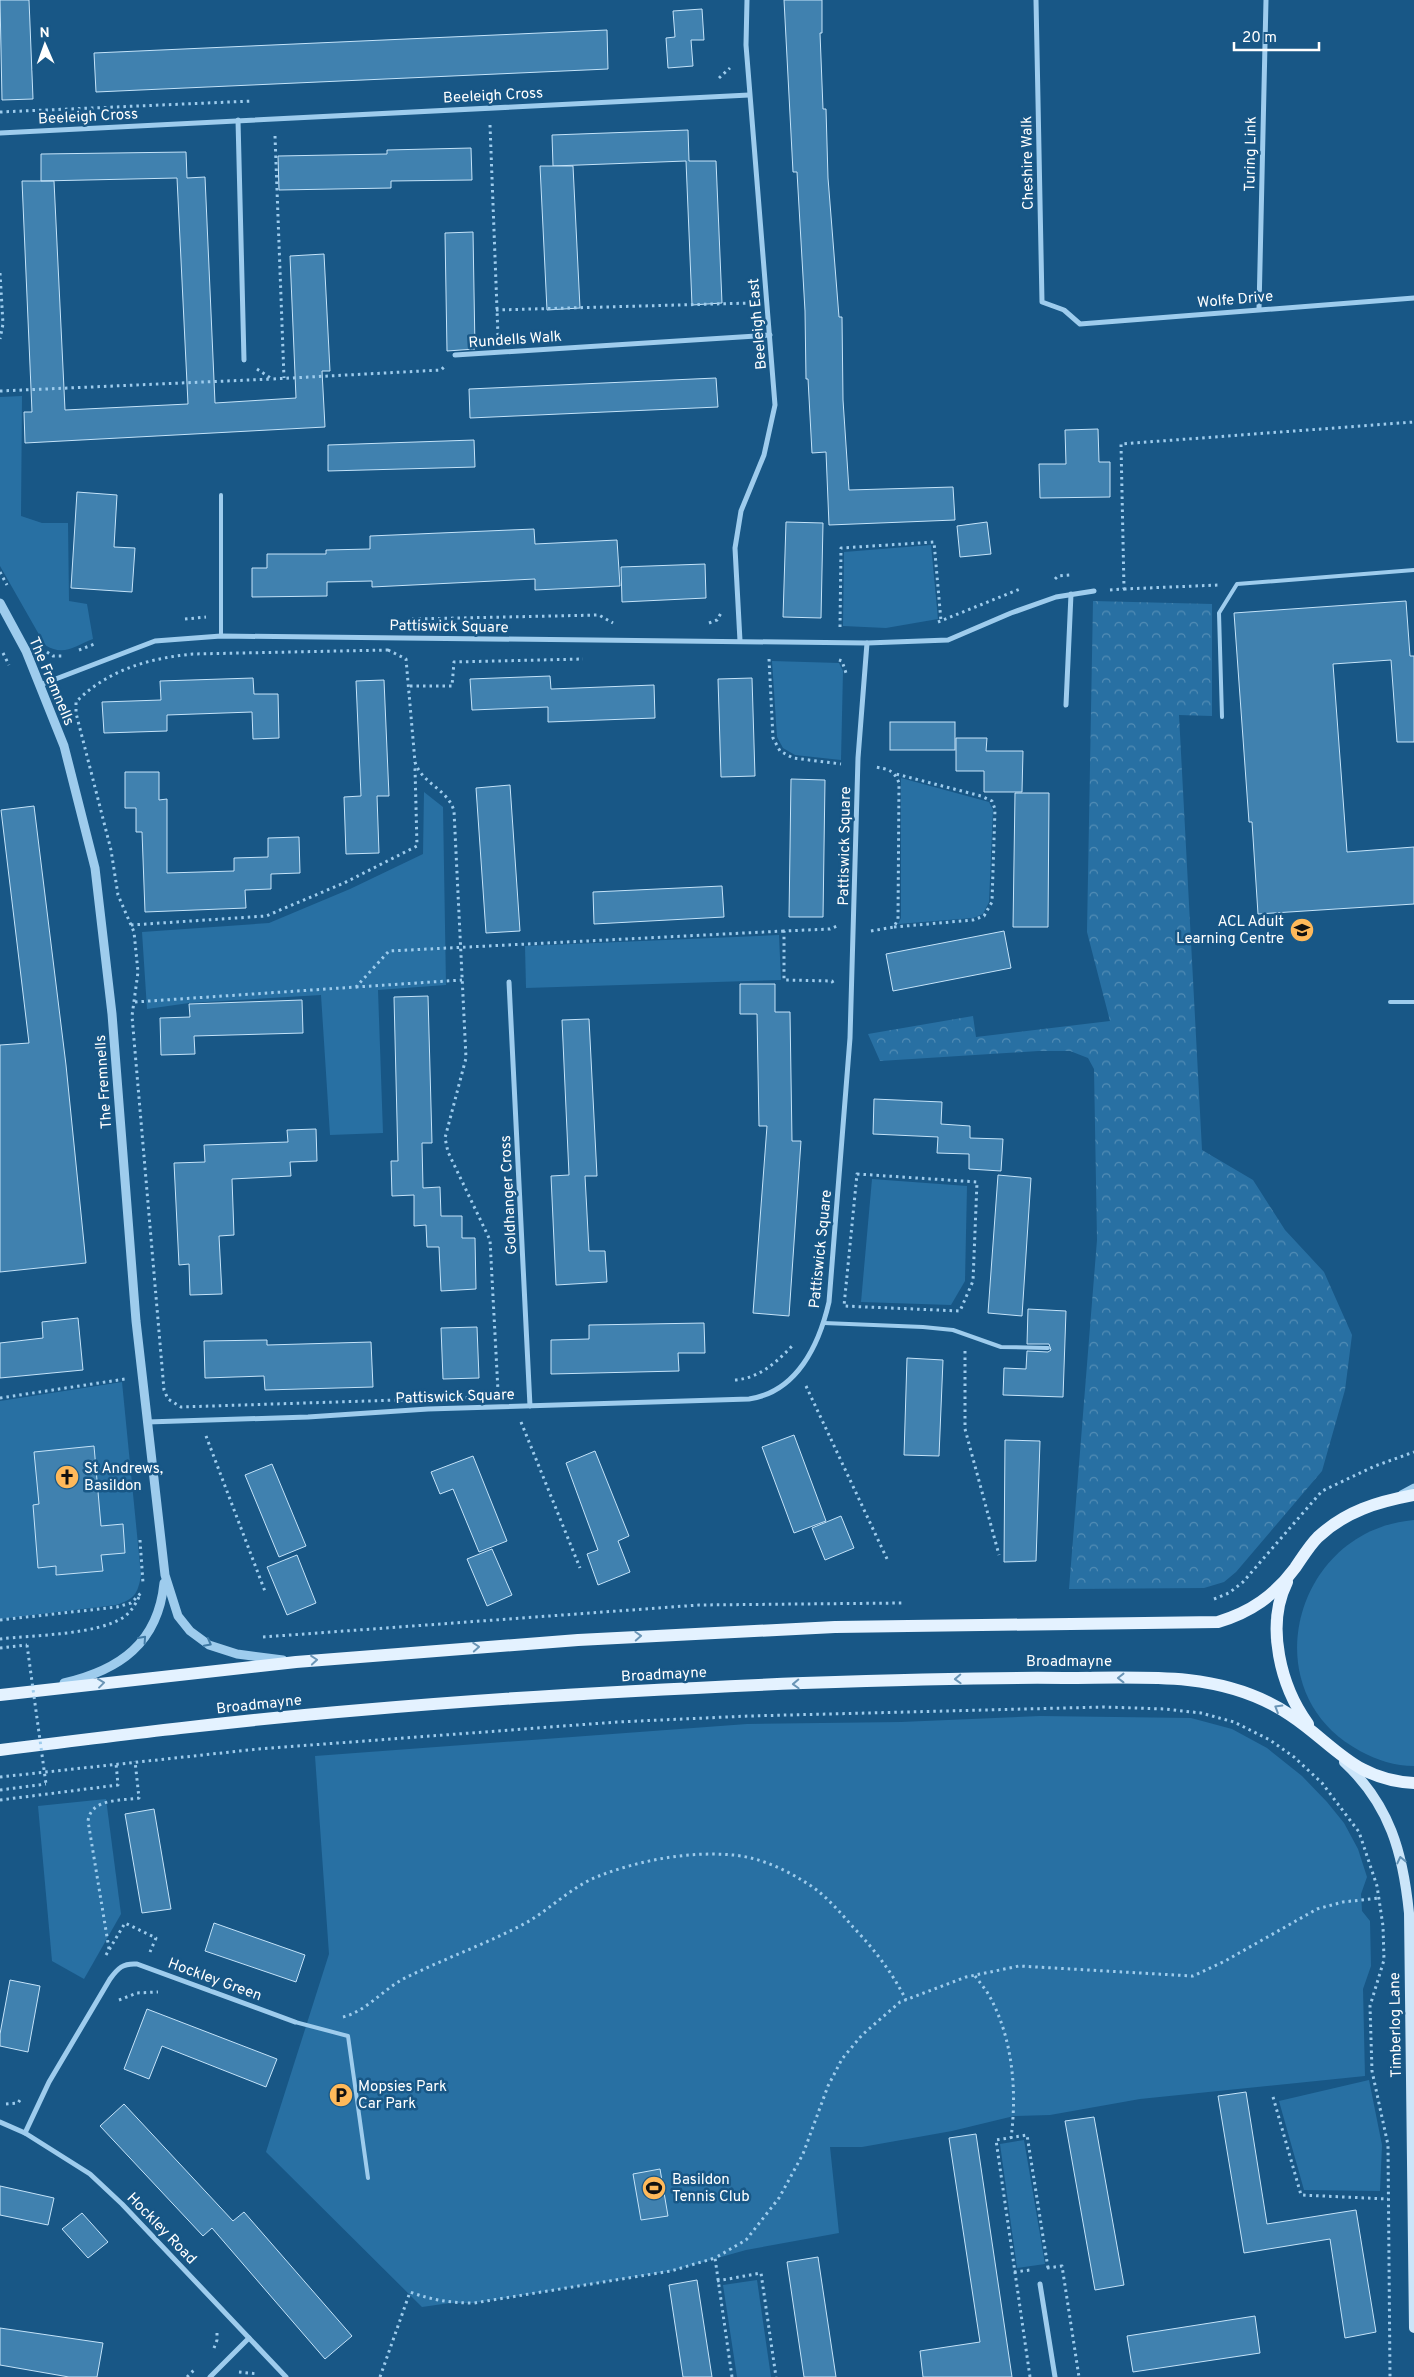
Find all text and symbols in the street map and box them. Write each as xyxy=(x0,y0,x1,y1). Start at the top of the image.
north arrow xyxy=(20,20,70,70)
scale bar xyxy=(1234,20,1319,52)
text: N xyxy=(39,25,50,42)
text: 20 m xyxy=(1242,29,1277,48)
street label: Beeleigh Cross xyxy=(443,84,544,109)
street label: Beeleigh Cross xyxy=(38,105,139,130)
street label: Cheshire Walk xyxy=(1018,116,1039,210)
street label: Turing Link xyxy=(1241,116,1262,192)
street label: Beeleigh East xyxy=(745,277,772,371)
street label: Wolfe Drive xyxy=(1196,288,1274,313)
street label: Rundells Walk xyxy=(468,328,562,353)
street label: Pattiswick Square xyxy=(389,617,509,638)
street label: The Fremnells xyxy=(23,634,78,729)
street label: Pattiswick Square xyxy=(835,786,856,906)
place label: ACL Adult Learning Centre xyxy=(1176,913,1284,949)
school or university icon: ACL Adult Learning Centre xyxy=(1289,917,1315,943)
street label: The Fremnells xyxy=(92,1034,117,1130)
street label: Goldhanger Cross xyxy=(497,1135,522,1255)
street label: Pattiswick Square xyxy=(806,1189,837,1309)
street label: Pattiswick Square xyxy=(395,1386,515,1409)
place label: St Andrews, Basildon xyxy=(84,1460,163,1496)
church icon: St Andrews, Basildon xyxy=(54,1464,80,1490)
one-way arrow xyxy=(635,1631,643,1642)
one-way arrow xyxy=(138,1636,147,1645)
one-way arrow xyxy=(203,1637,212,1647)
one-way arrow xyxy=(473,1642,481,1653)
street label: Broadmayne xyxy=(1026,1653,1112,1672)
one-way arrow xyxy=(311,1655,319,1666)
street label: Broadmayne xyxy=(621,1664,707,1687)
one-way arrow xyxy=(1116,1673,1124,1683)
one-way arrow xyxy=(954,1674,962,1684)
one-way arrow xyxy=(97,1678,105,1689)
one-way arrow xyxy=(791,1678,799,1689)
street label: Broadmayne xyxy=(215,1692,303,1719)
one-way arrow xyxy=(1274,1704,1283,1714)
one-way arrow xyxy=(1396,1856,1407,1865)
street label: Hockley Green xyxy=(165,1955,264,2006)
street label: Timberlog Lane xyxy=(1386,1972,1407,2078)
place label: Mopsies Park Car Park xyxy=(358,2078,447,2114)
parking icon: Mopsies Park Car Park xyxy=(328,2082,354,2108)
place label: Basildon Tennis Club xyxy=(672,2171,750,2207)
sports icon: Basildon Tennis Club xyxy=(641,2175,667,2201)
street label: Hockley Road xyxy=(122,2189,200,2269)

